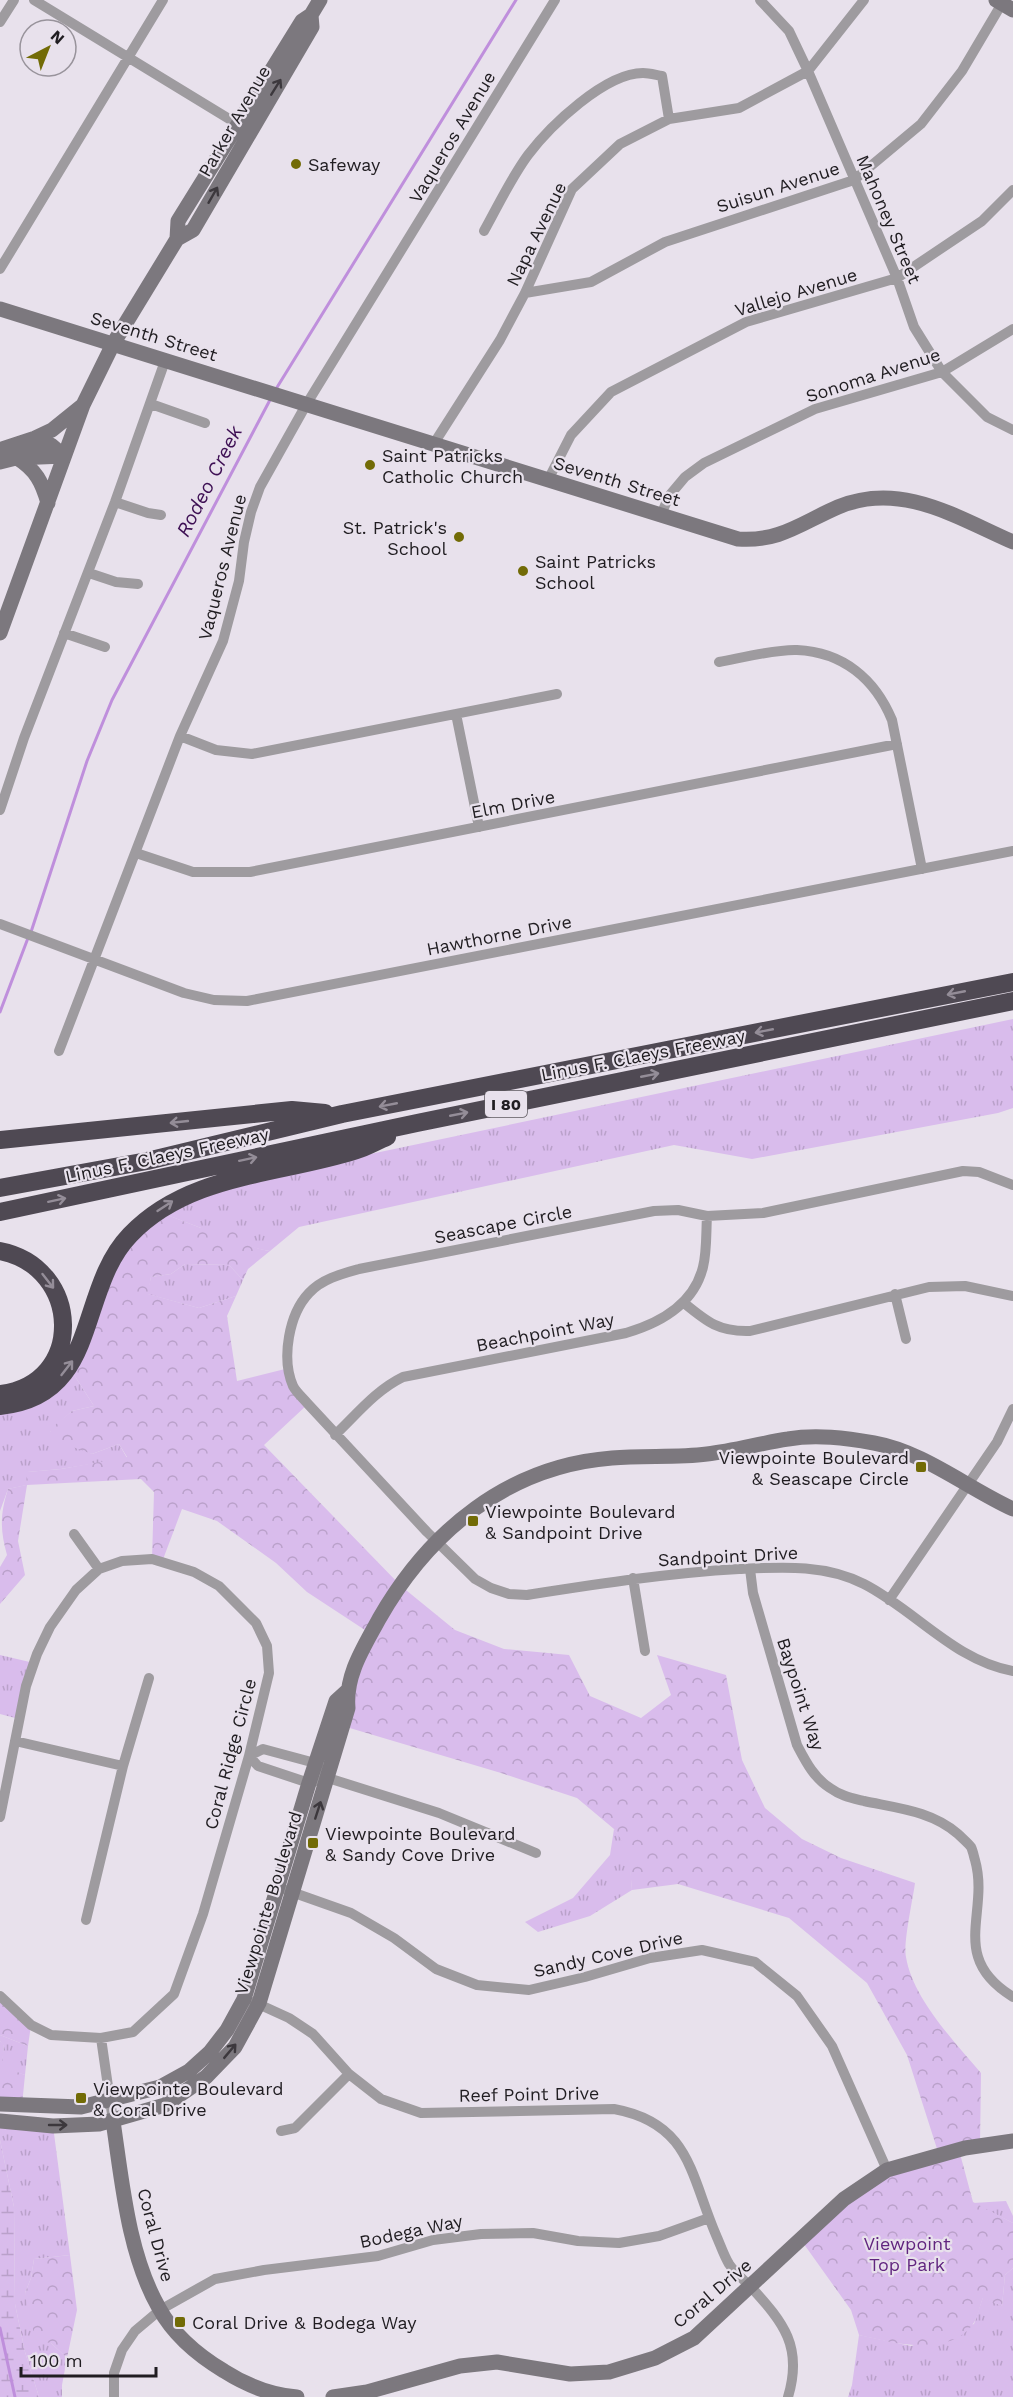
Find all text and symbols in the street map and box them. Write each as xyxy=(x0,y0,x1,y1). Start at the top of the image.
north arrow xyxy=(18,18,78,78)
text: N xyxy=(47,26,68,48)
street label: Parker Avenue xyxy=(194,62,274,180)
street label: Vaqueros Avenue xyxy=(404,67,500,207)
one-way arrow xyxy=(271,79,283,96)
street label: Mahoney Street xyxy=(852,152,926,287)
place label: Safeway xyxy=(308,154,381,175)
marker: Safeway xyxy=(289,157,303,171)
street label: Suisun Avenue xyxy=(714,157,842,217)
street label: Napa Avenue xyxy=(502,178,570,290)
one-way arrow xyxy=(208,187,220,204)
street label: Vallejo Avenue xyxy=(732,263,860,321)
street label: Seventh Street xyxy=(88,307,220,365)
street label: Sonoma Avenue xyxy=(803,343,943,407)
water label: Rodeo Creek xyxy=(171,421,248,540)
place label: Saint Patricks Catholic Church xyxy=(382,445,523,487)
street label: Seventh Street xyxy=(551,452,683,510)
marker: Saint Patricks Catholic Church xyxy=(363,458,377,472)
street label: Vaqueros Avenue xyxy=(194,492,250,642)
place label: St. Patrick's School xyxy=(343,517,447,559)
marker: St. Patrick's School xyxy=(452,530,466,544)
place label: Saint Patricks School xyxy=(535,551,656,593)
marker: Saint Patricks School xyxy=(516,564,530,578)
street label: Elm Drive xyxy=(469,786,557,822)
street label: Hawthorne Drive xyxy=(425,911,573,959)
one-way arrow xyxy=(946,988,966,999)
street label: Linus F. Claeys Freeway xyxy=(539,1025,748,1085)
one-way arrow xyxy=(755,1026,775,1037)
one-way arrow xyxy=(640,1069,660,1080)
road number: I 80 xyxy=(485,1091,527,1117)
one-way arrow xyxy=(378,1100,398,1111)
one-way arrow xyxy=(449,1108,468,1119)
one-way arrow xyxy=(170,1117,190,1128)
street label: Linus F. Claeys Freeway xyxy=(63,1123,271,1187)
one-way arrow xyxy=(238,1153,257,1164)
one-way arrow xyxy=(47,1194,66,1205)
one-way arrow xyxy=(156,1200,173,1212)
street label: Seascape Circle xyxy=(432,1200,574,1248)
one-way arrow xyxy=(42,1272,55,1288)
street label: Beachpoint Way xyxy=(474,1308,617,1356)
one-way arrow xyxy=(61,1361,73,1377)
place label: Viewpointe Boulevard & Seascape Circle xyxy=(718,1447,909,1489)
marker: Viewpointe Boulevard & Seascape Circle xyxy=(914,1460,928,1474)
place label: Viewpointe Boulevard & Sandpoint Drive xyxy=(485,1501,676,1543)
marker: Viewpointe Boulevard & Sandpoint Drive xyxy=(466,1514,480,1528)
street label: Sandpoint Drive xyxy=(657,1542,799,1570)
street label: Baypoint Way xyxy=(773,1635,829,1754)
street label: Coral Ridge Circle xyxy=(200,1676,260,1832)
one-way arrow xyxy=(313,1801,324,1820)
street label: Viewpointe Boulevard xyxy=(230,1809,306,1997)
place label: Viewpointe Boulevard & Sandy Cove Drive xyxy=(325,1823,516,1865)
marker: Viewpointe Boulevard & Sandy Cove Drive xyxy=(306,1836,320,1850)
street label: Sandy Cove Drive xyxy=(531,1927,685,1981)
one-way arrow xyxy=(224,2043,237,2059)
place label: Viewpointe Boulevard & Coral Drive xyxy=(93,2078,284,2120)
street label: Reef Point Drive xyxy=(458,2082,600,2106)
marker: Viewpointe Boulevard & Coral Drive xyxy=(74,2091,88,2105)
one-way arrow xyxy=(48,2119,68,2131)
street label: Coral Drive xyxy=(133,2186,179,2284)
street label: Bodega Way xyxy=(358,2210,465,2252)
park label: Viewpoint Top Park xyxy=(863,2233,951,2275)
street label: Coral Drive xyxy=(668,2254,756,2332)
place label: Coral Drive & Bodega Way xyxy=(192,2312,417,2333)
marker: Coral Drive & Bodega Way xyxy=(173,2315,187,2329)
scale bar xyxy=(21,2340,156,2378)
text: 100 m xyxy=(30,2350,83,2371)

